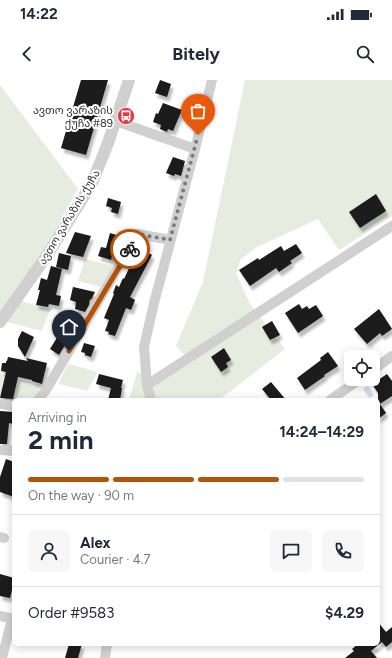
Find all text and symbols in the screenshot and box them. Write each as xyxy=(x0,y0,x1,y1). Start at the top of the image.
text: 14:22 xyxy=(20,5,58,23)
icon: back xyxy=(16,43,38,65)
text: Bitely xyxy=(172,43,220,65)
icon: search xyxy=(354,43,376,65)
pin xyxy=(181,94,215,135)
icon: bag xyxy=(187,100,209,122)
place label: ავთო ვარაზის ქუჩა #89 xyxy=(33,104,113,130)
bus stop icon: ავთო ვარაზის ქუჩა #89 xyxy=(116,106,136,126)
street label: ავთო ვარაზის ქუჩა xyxy=(36,167,103,267)
courier xyxy=(110,229,150,269)
icon: bike xyxy=(119,238,141,260)
pin xyxy=(52,310,86,351)
icon: home xyxy=(58,316,80,338)
map controls xyxy=(344,350,380,386)
button: locate xyxy=(344,350,380,386)
text: Arriving in xyxy=(28,410,87,425)
text: 14:24–14:29 xyxy=(280,423,364,441)
text: 2 min xyxy=(28,424,94,456)
text: On the way · 90 m xyxy=(28,488,134,503)
button: person xyxy=(28,530,70,572)
button: chat xyxy=(270,530,312,572)
button: phone xyxy=(322,530,364,572)
text: Alex xyxy=(80,534,110,552)
text: Courier · 4.7 xyxy=(80,552,151,567)
text: Order #9583 xyxy=(28,604,114,622)
text: $4.29 xyxy=(325,604,364,622)

